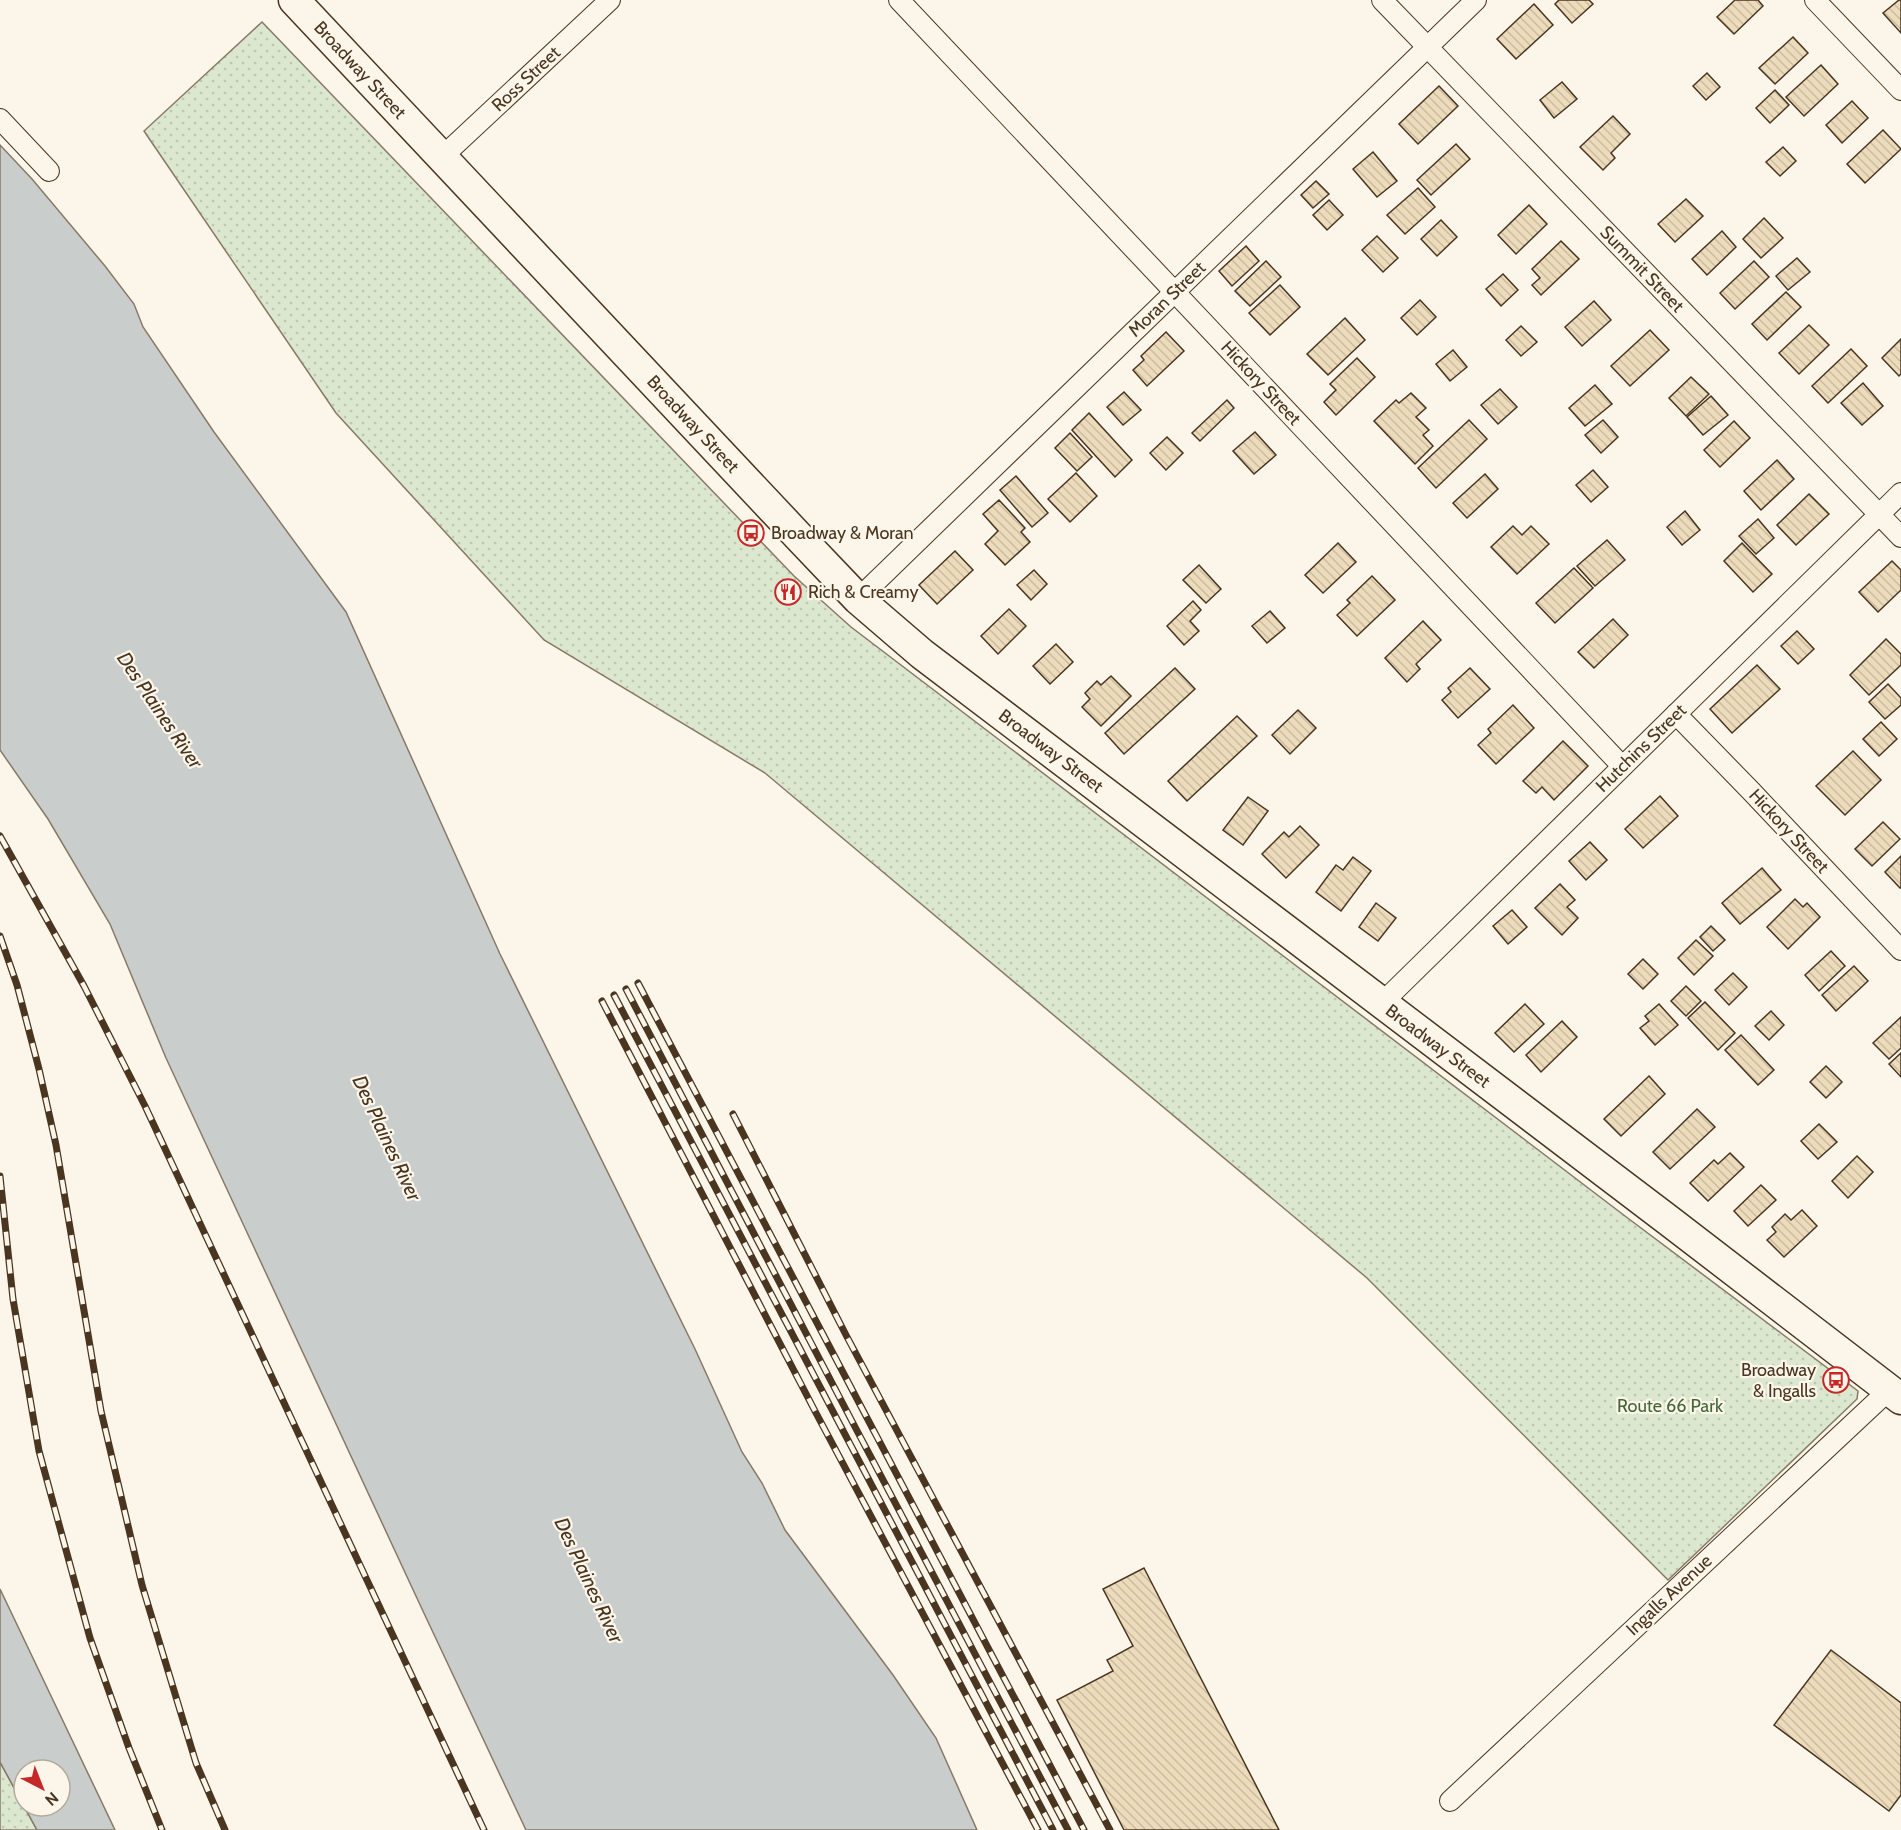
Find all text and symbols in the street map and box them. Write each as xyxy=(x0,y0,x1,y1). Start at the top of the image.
street label: Broadway Street xyxy=(309,17,411,123)
street label: Ross Street xyxy=(487,42,565,116)
street label: Summit Street xyxy=(1595,221,1689,317)
street label: Moran Street xyxy=(1124,257,1210,341)
street label: Hickory Street xyxy=(1216,336,1306,430)
street label: Broadway Street xyxy=(642,371,744,477)
bus stop icon: Broadway & Moran xyxy=(736,518,766,548)
place label: Broadway & Moran xyxy=(771,522,914,544)
restaurant icon: Rich & Creamy xyxy=(773,577,803,607)
place label: Rich & Creamy xyxy=(808,581,918,603)
water label: Des Plaines River xyxy=(112,647,208,774)
street label: Hutchins Street xyxy=(1591,699,1691,797)
street label: Broadway Street xyxy=(994,705,1108,797)
street label: Hickory Street xyxy=(1744,784,1834,878)
street label: Broadway Street xyxy=(1381,1000,1495,1092)
water label: Des Plaines River xyxy=(347,1071,427,1205)
place label: Broadway & Ingalls xyxy=(1741,1359,1816,1402)
bus stop icon: Broadway & Ingalls xyxy=(1821,1365,1851,1395)
park label: Route 66 Park xyxy=(1617,1395,1724,1417)
water label: Des Plaines River xyxy=(549,1513,629,1647)
street label: Ingalls Avenue xyxy=(1622,1550,1716,1640)
north arrow xyxy=(12,1758,72,1818)
text: N xyxy=(41,1788,62,1810)

